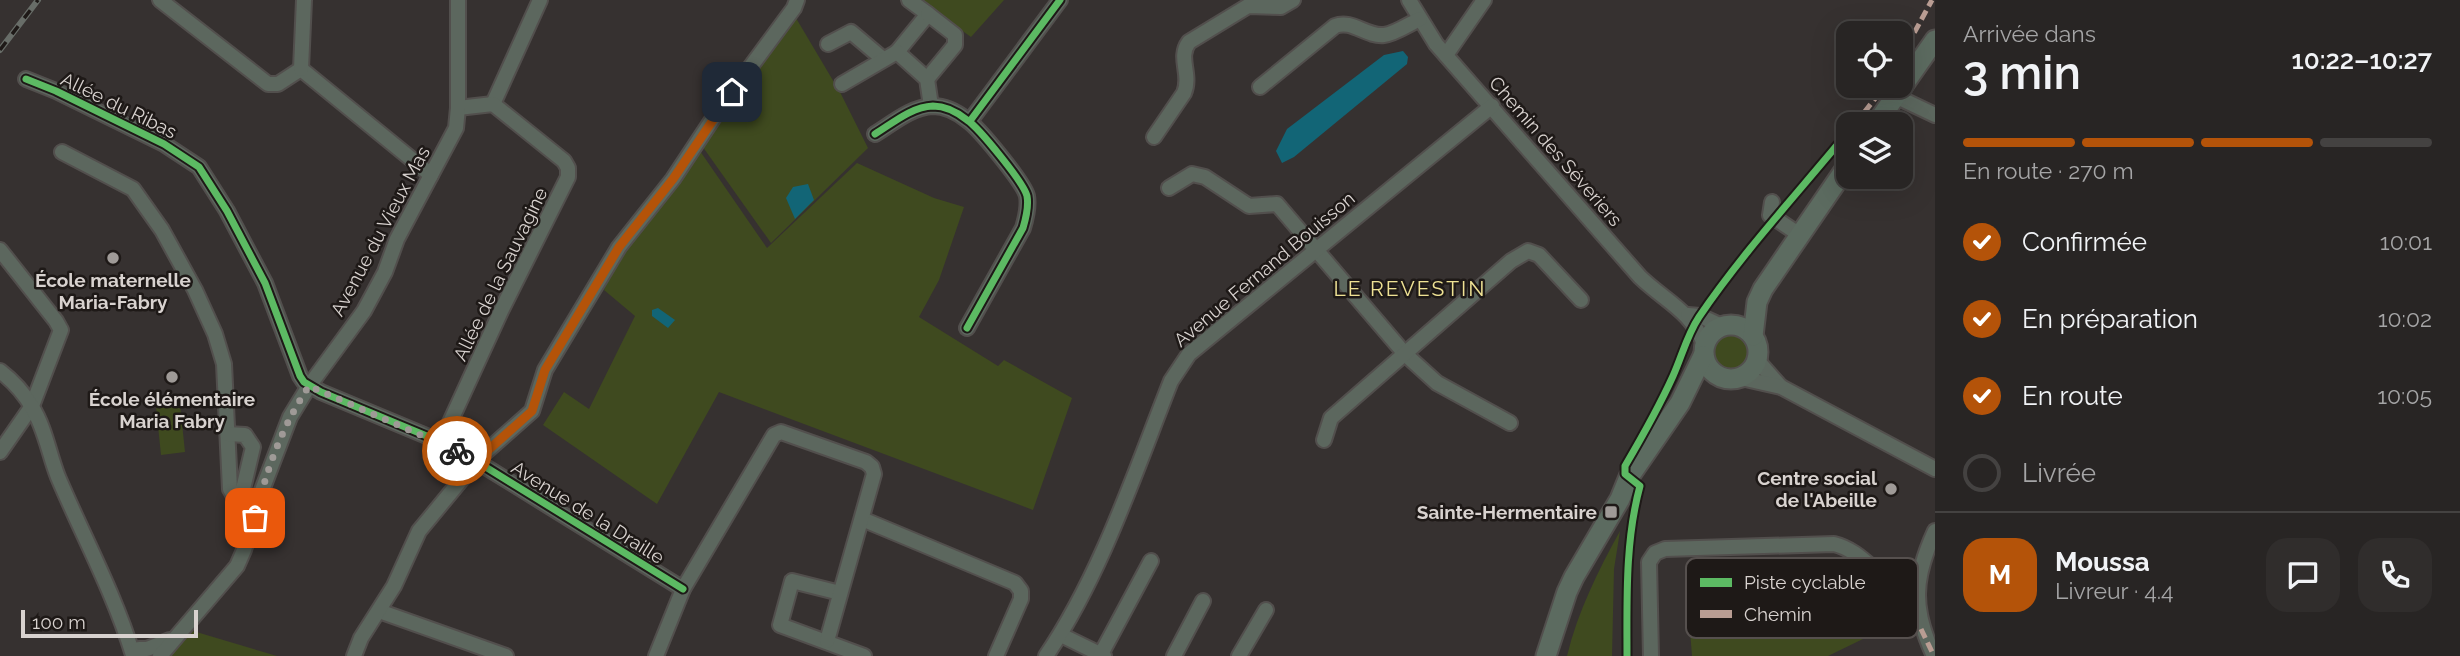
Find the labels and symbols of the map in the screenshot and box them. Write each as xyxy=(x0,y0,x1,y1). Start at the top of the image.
pin xyxy=(702,62,762,122)
street label: Allée du Ribas xyxy=(58,67,180,143)
street label: Chemin des Séveriers xyxy=(1485,72,1627,230)
street label: Avenue du Vieux Mas xyxy=(326,142,434,320)
street label: Allée de la Sauvagine xyxy=(448,184,552,364)
street label: Avenue Fernand Bouisson xyxy=(1169,187,1359,351)
marker: École maternelle Maria-Fabry xyxy=(105,250,121,266)
place label: École maternelle Maria-Fabry xyxy=(35,269,191,313)
district label: LE REVESTIN xyxy=(1334,276,1486,301)
marker: École élémentaire Maria Fabry xyxy=(164,369,180,385)
place label: École élémentaire Maria Fabry xyxy=(89,388,255,432)
courier xyxy=(422,416,492,486)
street label: Avenue de la Draille xyxy=(508,456,668,568)
place label: Centre social de l'Abeille xyxy=(1757,467,1878,511)
marker: Centre social de l'Abeille xyxy=(1883,481,1899,497)
pin xyxy=(225,488,285,548)
place label: Sainte-Hermentaire xyxy=(1417,501,1597,523)
marker: Sainte-Hermentaire xyxy=(1603,504,1619,520)
legend xyxy=(1686,558,1918,638)
text: Piste cyclable xyxy=(1744,571,1866,593)
text: Chemin xyxy=(1744,603,1812,625)
scale bar xyxy=(21,607,198,639)

